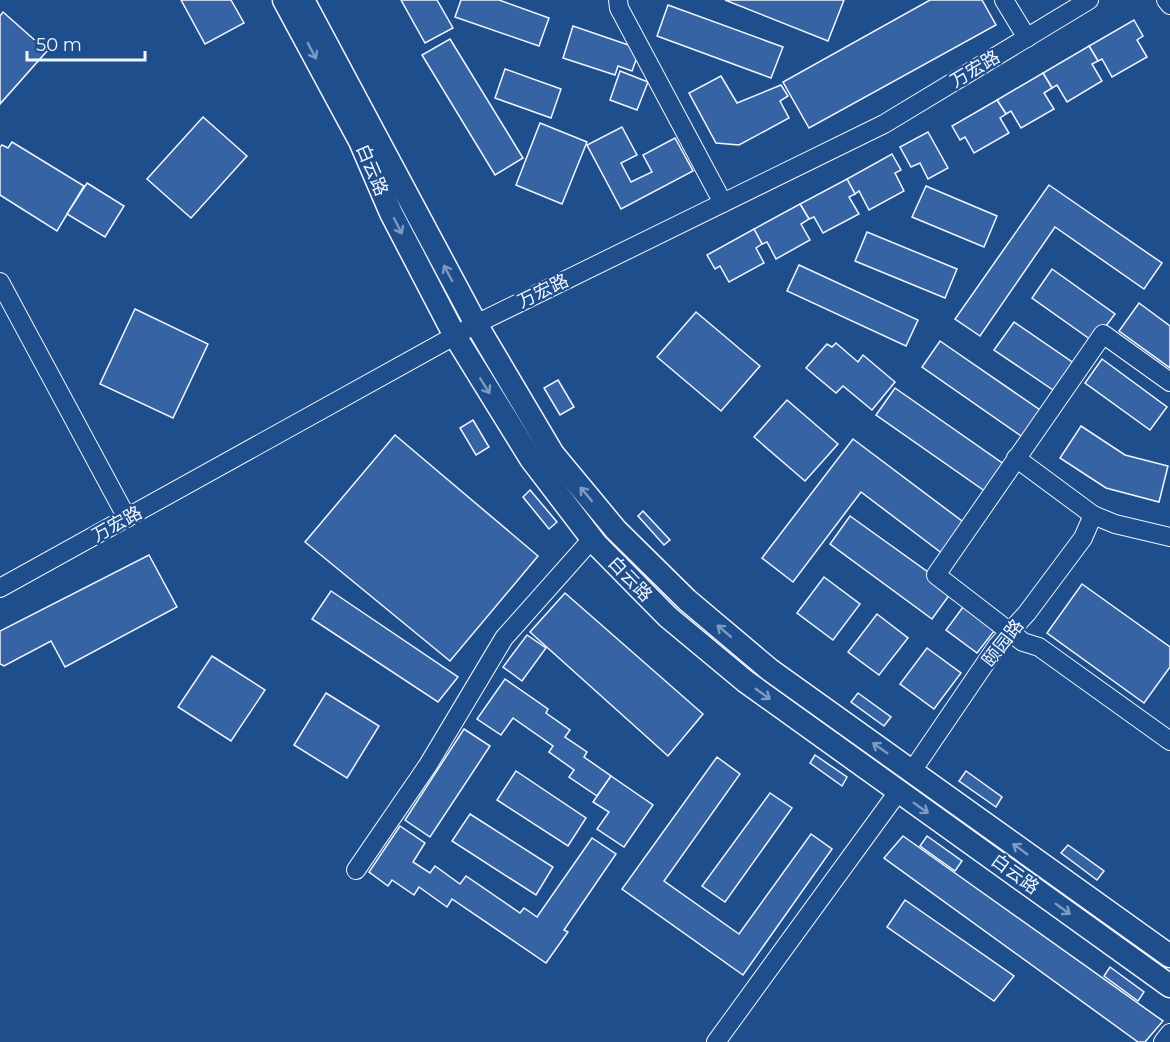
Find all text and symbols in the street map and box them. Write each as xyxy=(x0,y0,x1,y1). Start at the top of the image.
scale bar xyxy=(27,24,146,62)
text: 50 m xyxy=(36,34,82,56)
one-way arrow xyxy=(307,42,318,60)
street label: 万宏路 xyxy=(946,46,1004,92)
street label: 白云路 xyxy=(351,141,393,199)
one-way arrow xyxy=(392,217,404,235)
one-way arrow xyxy=(442,264,454,282)
street label: 万宏路 xyxy=(514,269,572,313)
one-way arrow xyxy=(480,377,492,394)
one-way arrow xyxy=(579,487,593,502)
street label: 万宏路 xyxy=(88,501,146,547)
street label: 白云路 xyxy=(603,552,657,606)
street label: 颐园路 xyxy=(978,615,1028,671)
one-way arrow xyxy=(717,624,732,638)
one-way arrow xyxy=(754,687,770,700)
one-way arrow xyxy=(872,742,888,754)
one-way arrow xyxy=(912,802,928,814)
one-way arrow xyxy=(1013,842,1029,855)
street label: 白云路 xyxy=(987,849,1043,899)
one-way arrow xyxy=(1055,903,1071,915)

